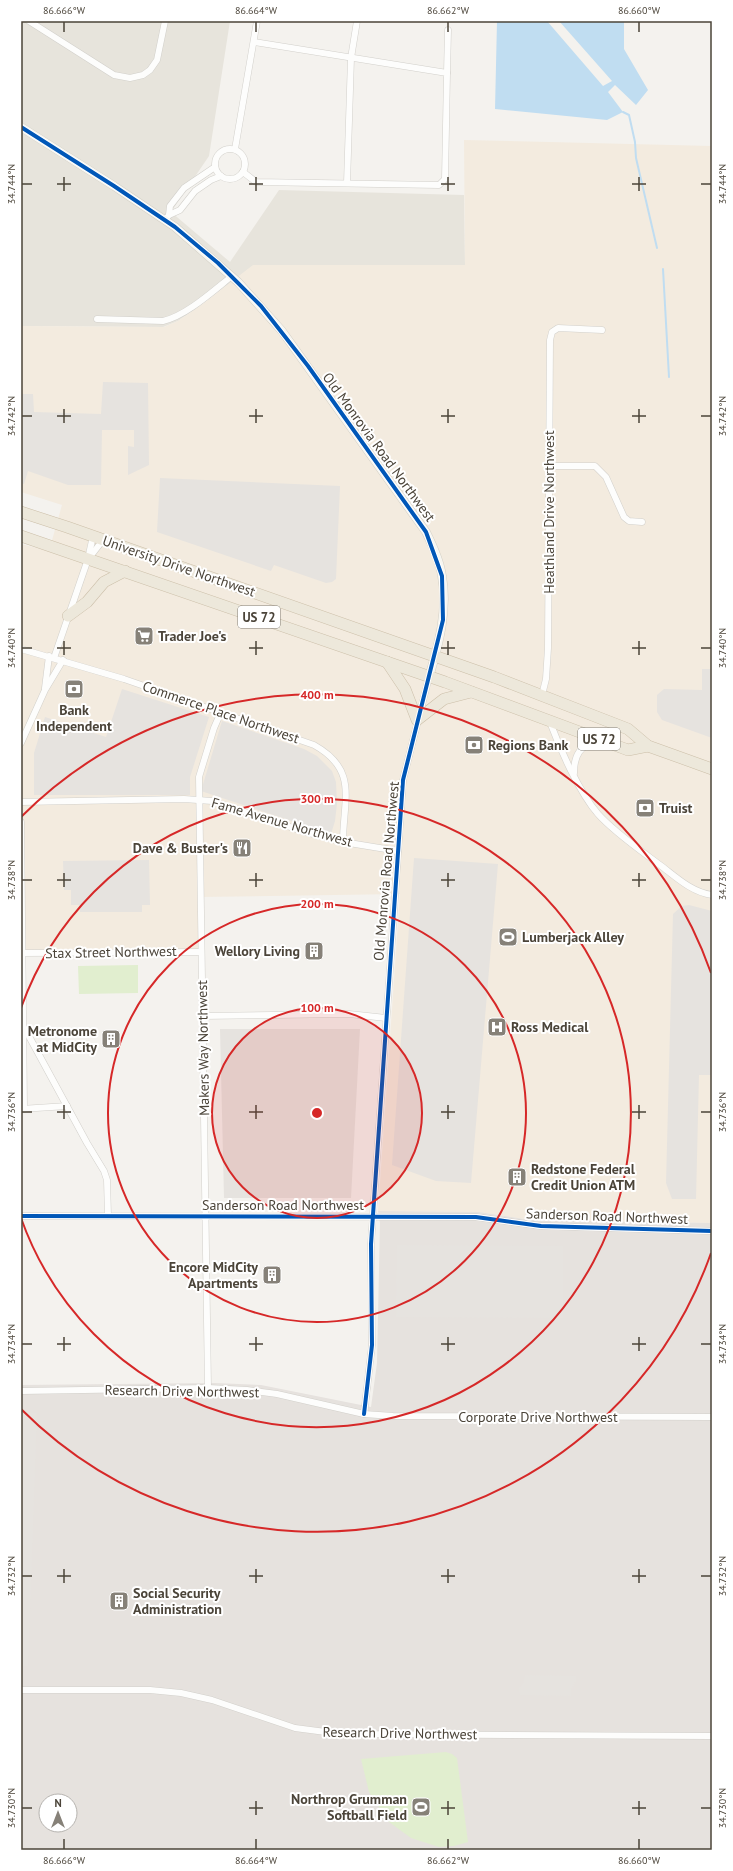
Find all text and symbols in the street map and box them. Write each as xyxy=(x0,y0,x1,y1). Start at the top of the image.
text: 86.666°W xyxy=(43,4,86,17)
text: 86.664°W xyxy=(235,4,278,17)
text: 86.662°W xyxy=(427,4,470,17)
text: 86.660°W xyxy=(618,4,661,17)
text: 34.744°N xyxy=(5,164,18,204)
text: 34.744°N xyxy=(716,164,729,204)
street label: Old Monrovia Road Northwest xyxy=(319,369,439,525)
text: 34.742°N xyxy=(5,396,18,436)
text: 34.742°N xyxy=(716,396,729,436)
street label: Heathland Drive Northwest xyxy=(540,430,558,594)
street label: University Drive Northwest xyxy=(100,531,258,601)
road number: US 72 xyxy=(238,606,280,628)
supermarket icon: Trader Joe's xyxy=(133,625,155,647)
place label: Trader Joe's xyxy=(158,627,227,645)
text: 34.740°N xyxy=(5,628,18,668)
text: 34.740°N xyxy=(716,628,729,668)
street label: Commerce Place Northwest xyxy=(140,677,302,747)
bank icon: Bank Independent xyxy=(63,678,85,700)
text: 400 m xyxy=(300,687,334,702)
place label: Bank Independent xyxy=(36,701,112,735)
road number: US 72 xyxy=(578,728,620,750)
bank icon: Regions Bank xyxy=(463,734,485,756)
place label: Regions Bank xyxy=(488,736,569,754)
street label: Old Monrovia Road Northwest xyxy=(369,780,403,962)
text: 300 m xyxy=(300,791,334,806)
street label: Fame Avenue Northwest xyxy=(209,793,355,851)
bank icon: Truist xyxy=(634,797,656,819)
place label: Truist xyxy=(659,799,693,817)
restaurant icon: Dave & Buster's xyxy=(231,837,253,859)
place label: Dave & Buster's xyxy=(133,839,228,857)
text: 34.738°N xyxy=(5,860,18,900)
text: 34.738°N xyxy=(716,860,729,900)
text: 200 m xyxy=(300,896,334,911)
sports icon: Lumberjack Alley xyxy=(497,926,519,948)
place label: Lumberjack Alley xyxy=(522,928,624,946)
building icon: Wellory Living xyxy=(303,940,325,962)
street label: Stax Street Northwest xyxy=(45,942,177,962)
place label: Wellory Living xyxy=(215,942,300,960)
street label: Makers Way Northwest xyxy=(193,980,213,1116)
text: 100 m xyxy=(300,1000,334,1015)
hospital icon: Ross Medical xyxy=(486,1016,508,1038)
place label: Ross Medical xyxy=(511,1018,589,1036)
place label: Metronome at MidCity xyxy=(28,1022,97,1056)
building icon: Metronome at MidCity xyxy=(100,1028,122,1050)
text: 34.736°N xyxy=(5,1092,18,1132)
text: 34.736°N xyxy=(716,1092,729,1132)
centre of rings xyxy=(310,1106,324,1120)
place label: Redstone Federal Credit Union ATM xyxy=(531,1160,636,1194)
building icon: Redstone Federal Credit Union ATM xyxy=(506,1166,528,1188)
street label: Sanderson Road Northwest xyxy=(202,1196,364,1214)
street label: Sanderson Road Northwest xyxy=(526,1204,689,1228)
place label: Encore MidCity Apartments xyxy=(169,1258,258,1292)
building icon: Encore MidCity Apartments xyxy=(261,1264,283,1286)
text: 34.734°N xyxy=(5,1324,18,1364)
text: 34.734°N xyxy=(716,1324,729,1364)
street label: Research Drive Northwest xyxy=(105,1381,260,1401)
street label: Corporate Drive Northwest xyxy=(458,1408,618,1426)
text: 34.732°N xyxy=(5,1556,18,1596)
text: 34.732°N xyxy=(716,1556,729,1596)
place label: Social Security Administration xyxy=(133,1584,222,1618)
building icon: Social Security Administration xyxy=(108,1590,130,1612)
street label: Research Drive Northwest xyxy=(323,1723,478,1743)
text: 34.730°N xyxy=(5,1788,18,1828)
text: 34.730°N xyxy=(716,1788,729,1828)
place label: Northrop Grumman Softball Field xyxy=(291,1790,407,1824)
north arrow xyxy=(38,1793,78,1833)
text: N xyxy=(54,1796,62,1810)
sports icon: Northrop Grumman Softball Field xyxy=(410,1796,432,1818)
text: 86.666°W xyxy=(43,1854,86,1867)
text: 86.664°W xyxy=(235,1854,278,1867)
text: 86.662°W xyxy=(427,1854,470,1867)
text: 86.660°W xyxy=(618,1854,661,1867)

